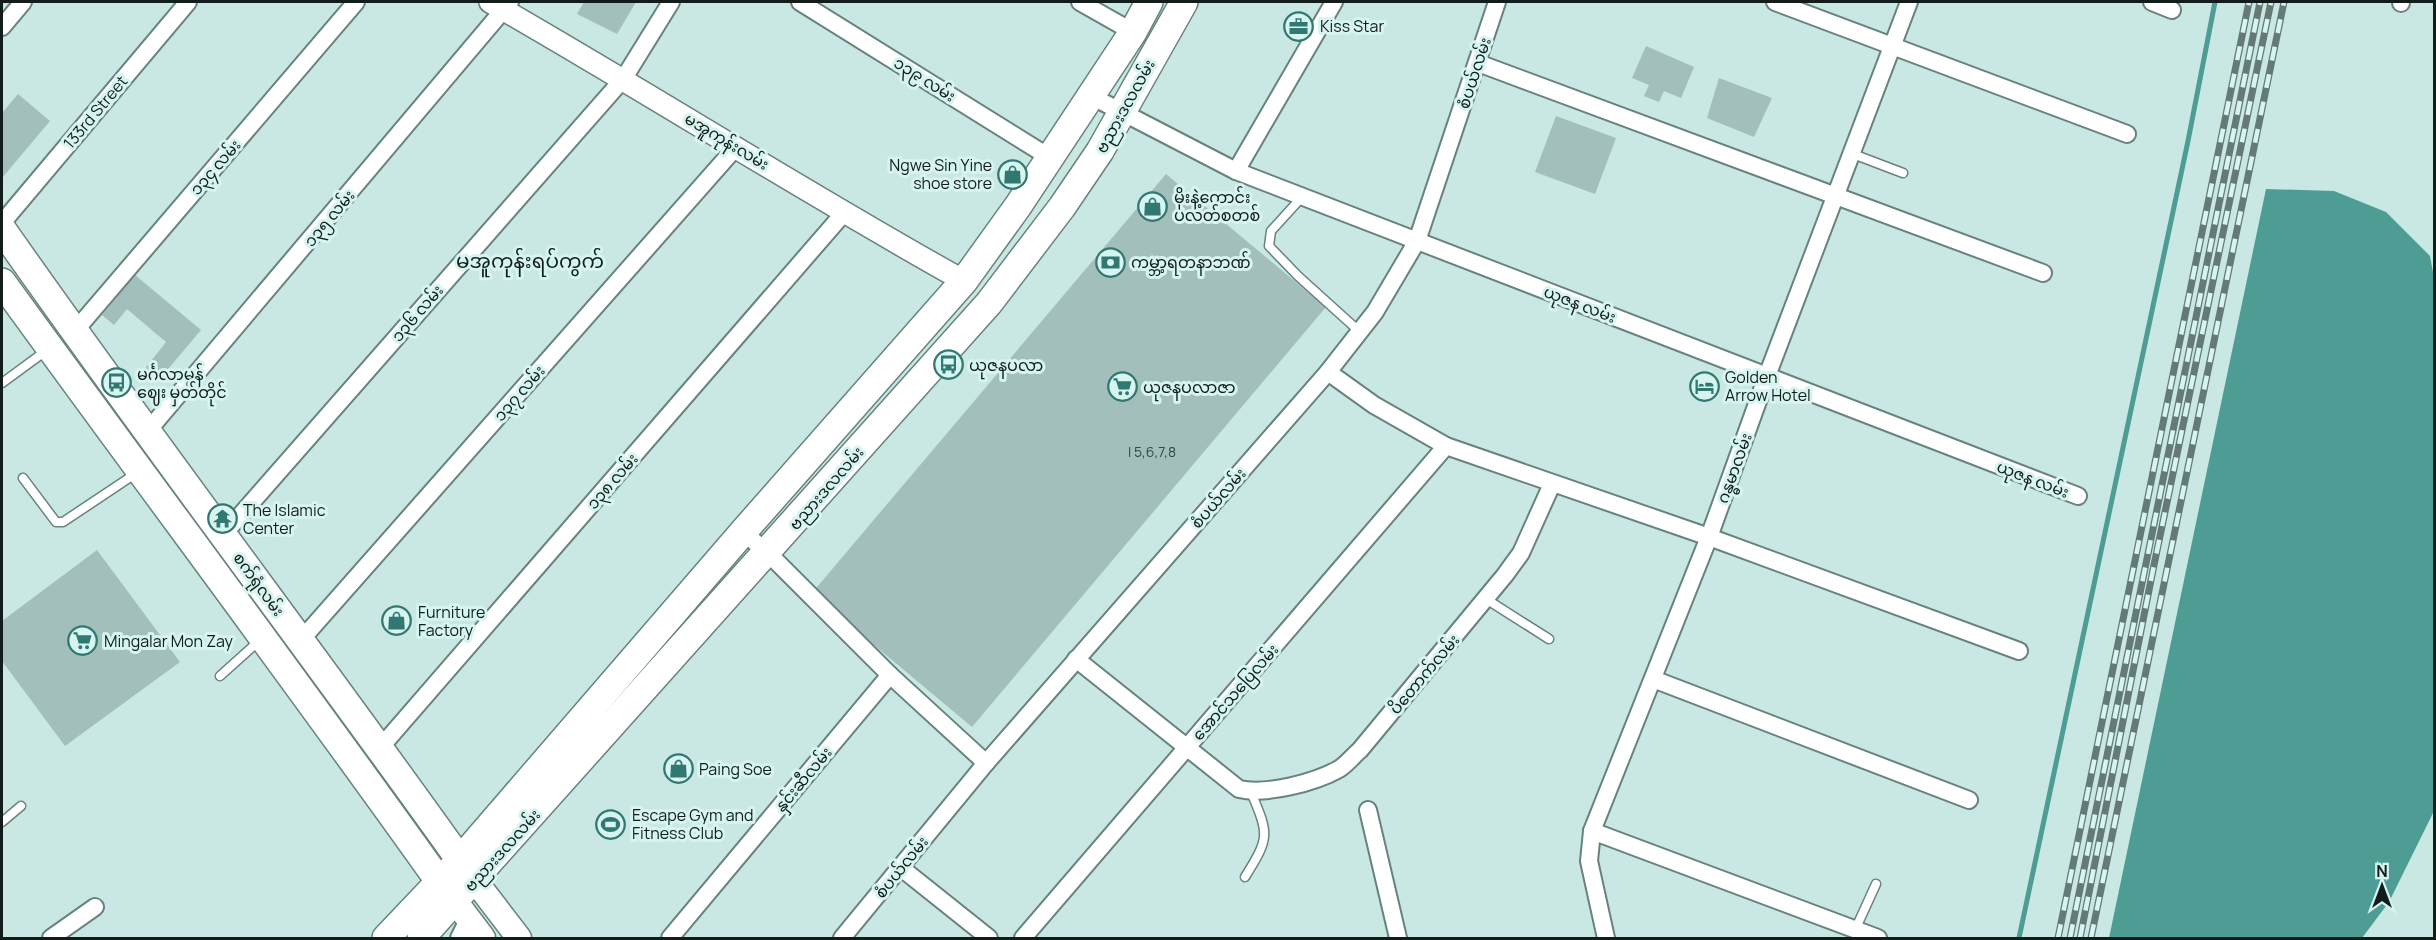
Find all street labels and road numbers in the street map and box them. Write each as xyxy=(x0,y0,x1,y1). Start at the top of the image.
street label: စံပယ်လမ်း xyxy=(1452,34,1496,112)
street label: ၁၃၉ လမ်း xyxy=(888,51,960,109)
street label: ဗညားဒလလမ်း xyxy=(1090,55,1162,158)
street label: 133rd Street xyxy=(58,71,132,153)
street label: မအူကုန်းလမ်း xyxy=(679,107,773,178)
street label: ၁၃၄ လမ်း xyxy=(185,134,248,202)
street label: ၁၃၅ လမ်း xyxy=(299,185,362,253)
street label: ၁၃၆ လမ်း xyxy=(386,280,450,348)
street label: ယုဇန လမ်း xyxy=(1539,280,1619,332)
street label: ၁၃၇ လမ်း xyxy=(488,360,552,428)
street label: ဂန္ဓမာလမ်း xyxy=(1711,430,1760,507)
street label: ဗညားဒလလမ်း xyxy=(784,442,871,536)
street label: ၁၃၈ လမ်း xyxy=(581,448,645,516)
street label: ယုဇန လမ်း xyxy=(1992,455,2072,507)
street label: စံပယ်လမ်း xyxy=(1185,463,1251,533)
street label: စက်ရုံလမ်း xyxy=(225,548,290,623)
street label: ပိတောက်လမ်း xyxy=(1384,629,1464,719)
street label: အောင်သပြေလမ်း xyxy=(1187,639,1285,747)
street label: နှင်းဆီလမ်း xyxy=(769,742,840,819)
street label: ဗညားဒလလမ်း xyxy=(459,804,547,898)
street label: စံပယ်လမ်း xyxy=(869,831,933,903)

